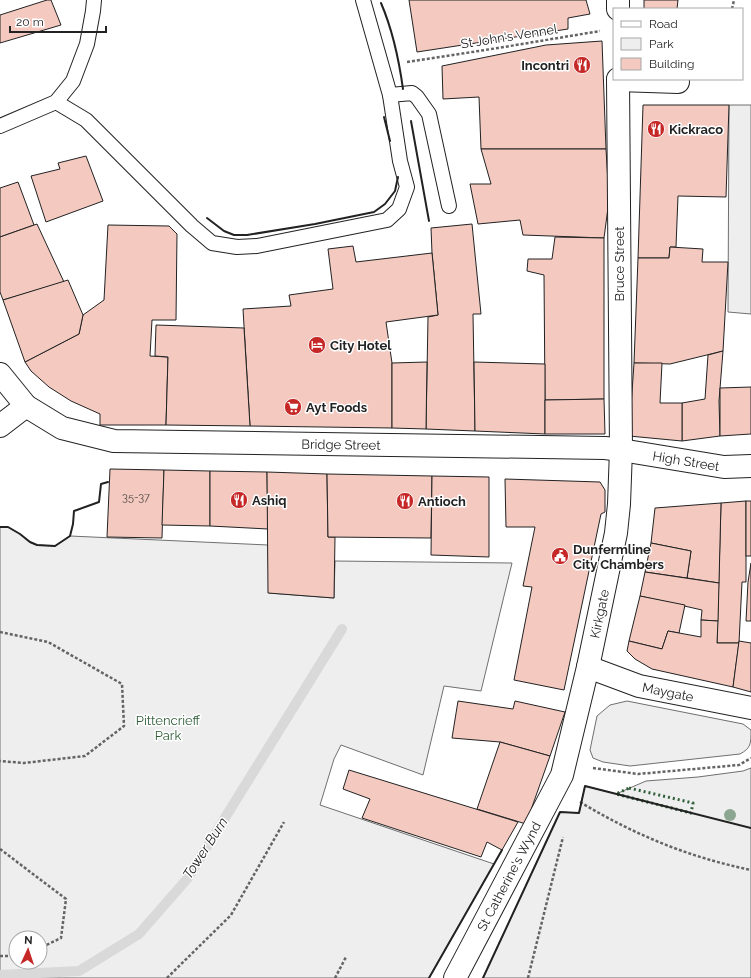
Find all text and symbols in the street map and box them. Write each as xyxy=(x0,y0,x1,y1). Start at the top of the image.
scale bar xyxy=(10,8,106,34)
legend xyxy=(613,8,743,80)
text: 20 m xyxy=(16,15,44,29)
text: Road xyxy=(649,17,678,31)
street label: St John's Vennel xyxy=(460,21,559,52)
text: Park xyxy=(649,37,674,51)
restaurant icon: Incontri xyxy=(572,55,592,75)
text: Building xyxy=(649,57,695,71)
place label: Incontri xyxy=(521,58,569,73)
restaurant icon: Kickraco xyxy=(646,119,666,139)
place label: Kickraco xyxy=(669,122,723,137)
street label: Bruce Street xyxy=(612,226,627,302)
hotel icon: City Hotel xyxy=(307,335,327,355)
place label: City Hotel xyxy=(330,338,392,353)
supermarket icon: Ayt Foods xyxy=(283,397,303,417)
place label: Ayt Foods xyxy=(306,400,368,415)
street label: Bridge Street xyxy=(301,437,381,453)
street label: High Street xyxy=(652,448,721,474)
restaurant icon: Ashiq xyxy=(229,490,249,510)
house number: 35-37 xyxy=(122,491,150,504)
restaurant icon: Antioch xyxy=(395,491,415,511)
place label: Ashiq xyxy=(252,493,286,508)
place label: Antioch xyxy=(418,494,466,509)
place label: Dunfermline City Chambers xyxy=(573,542,665,572)
public building icon: Dunfermline City Chambers xyxy=(550,546,570,566)
street label: Kirkgate xyxy=(587,588,612,639)
street label: Maygate xyxy=(641,680,695,705)
park label: Pittencrieff Park xyxy=(136,713,201,743)
water label: Tower Burn xyxy=(179,814,231,882)
street label: St Catherine's Wynd xyxy=(474,819,544,934)
north arrow xyxy=(8,930,48,970)
text: N xyxy=(24,934,33,947)

